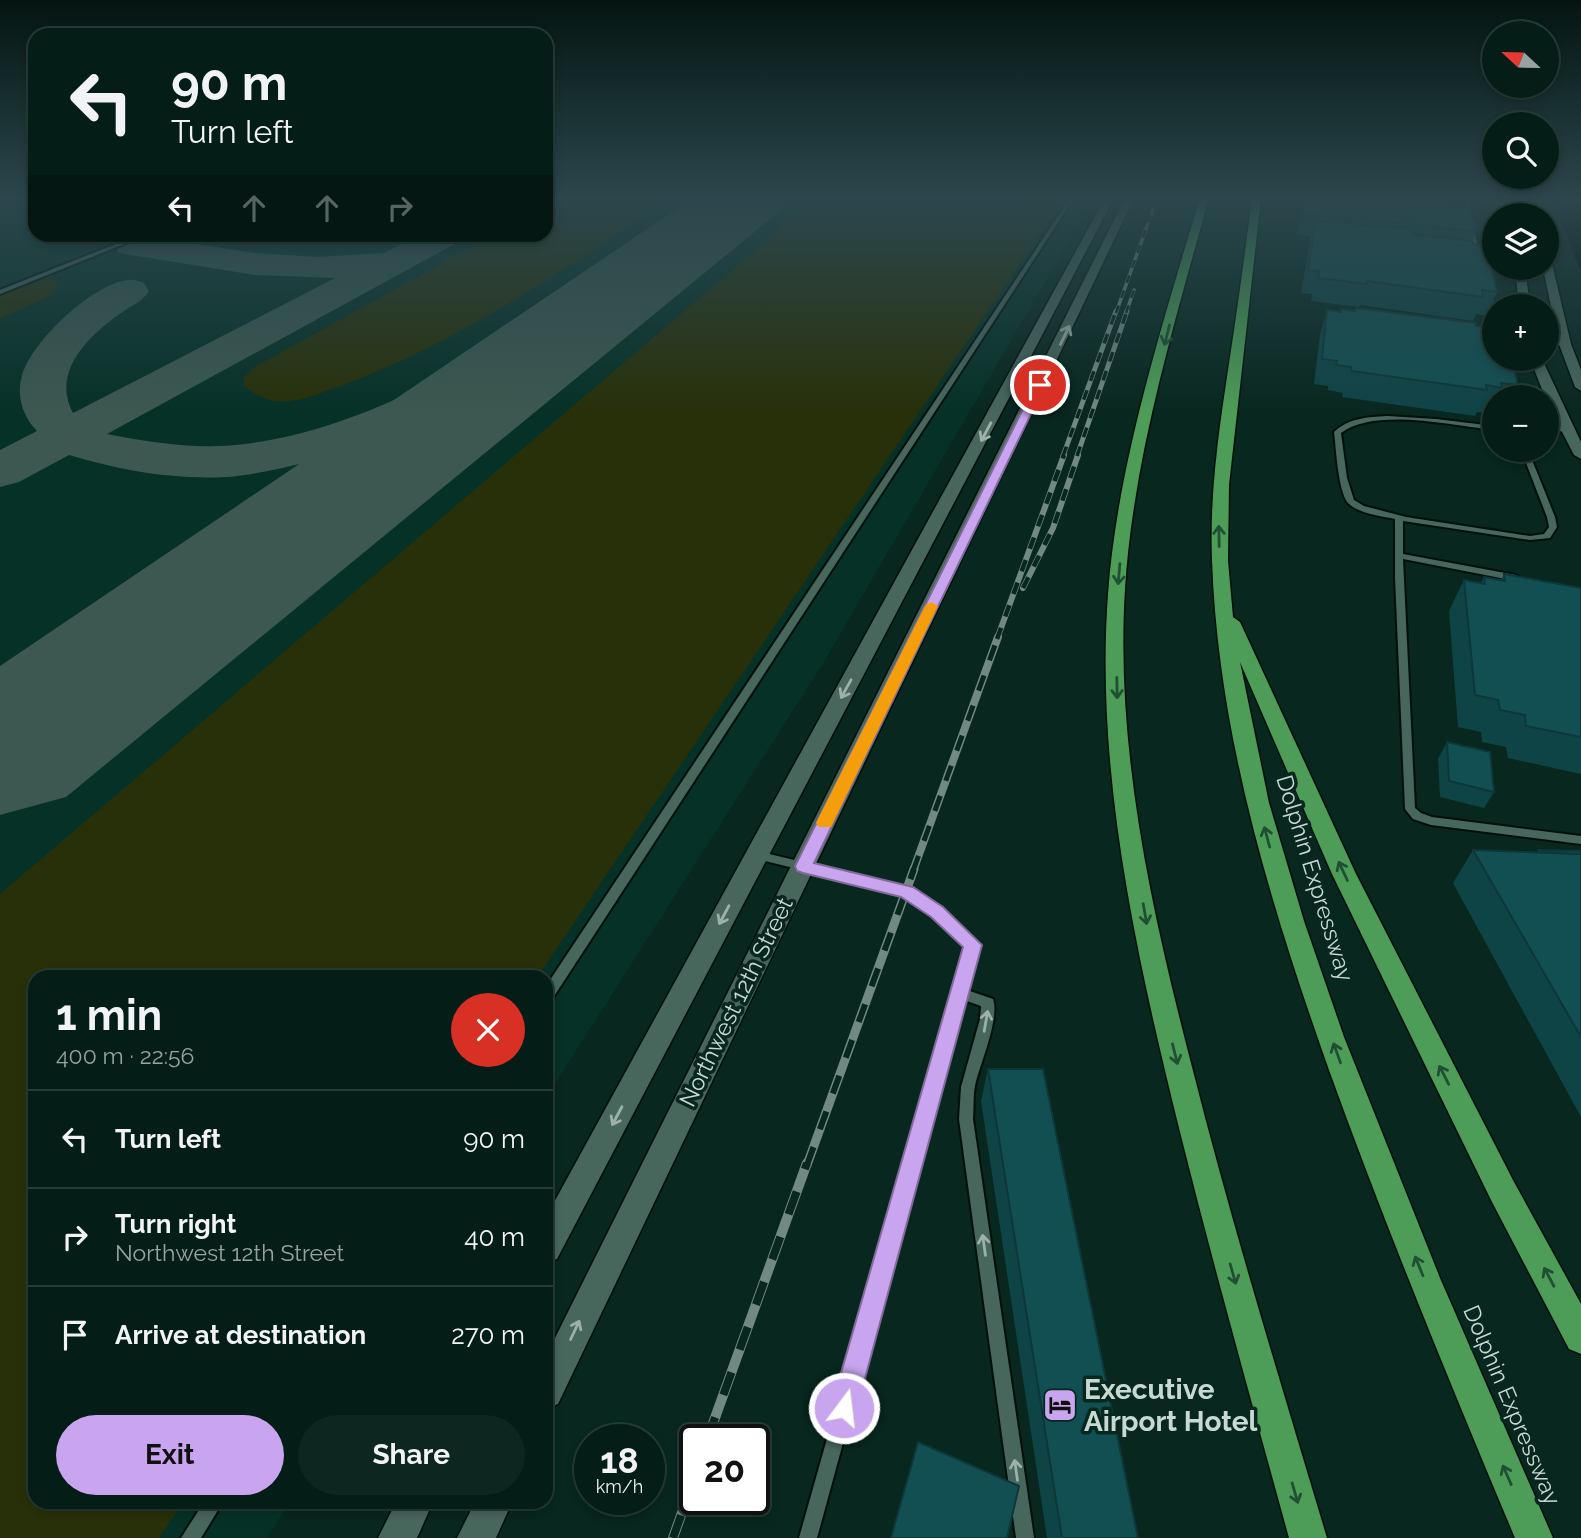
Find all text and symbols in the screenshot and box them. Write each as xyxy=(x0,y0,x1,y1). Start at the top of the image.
north arrow xyxy=(1482,21,1559,98)
map controls xyxy=(1482,21,1559,462)
text: 90 m xyxy=(171,54,287,111)
icon: left xyxy=(56,56,147,147)
button: search xyxy=(1482,112,1559,189)
text: Turn left xyxy=(171,113,293,150)
icon: left xyxy=(162,189,200,227)
icon: ahead xyxy=(235,189,273,227)
icon: ahead xyxy=(308,189,346,227)
icon: right xyxy=(381,189,419,227)
button: layers xyxy=(1482,203,1559,280)
button: + xyxy=(1482,294,1559,371)
one-way arrow xyxy=(1160,323,1173,346)
one-way arrow xyxy=(1059,325,1073,346)
pin xyxy=(1010,355,1070,415)
icon: arrive xyxy=(1021,366,1059,404)
button: − xyxy=(1482,385,1559,462)
one-way arrow xyxy=(979,421,993,441)
one-way arrow xyxy=(1213,524,1226,547)
one-way arrow xyxy=(1112,562,1125,585)
one-way arrow xyxy=(1110,676,1123,699)
one-way arrow xyxy=(839,678,852,699)
street label: Dolphin Expressway xyxy=(1271,771,1360,984)
one-way arrow xyxy=(1260,826,1273,849)
one-way arrow xyxy=(1336,861,1349,882)
street label: Northwest 12th Street xyxy=(673,893,798,1111)
one-way arrow xyxy=(1139,902,1152,925)
one-way arrow xyxy=(717,904,731,925)
text: 1 min xyxy=(56,991,162,1040)
button: close xyxy=(451,993,525,1067)
one-way arrow xyxy=(980,1010,993,1033)
text: 400 m · 22:56 xyxy=(56,1042,194,1069)
one-way arrow xyxy=(1169,1042,1182,1065)
one-way arrow xyxy=(1330,1043,1342,1065)
one-way arrow xyxy=(1437,1065,1451,1086)
one-way arrow xyxy=(610,1105,624,1125)
icon: left xyxy=(56,1120,94,1158)
text: Turn left xyxy=(115,1124,221,1154)
text: 90 m xyxy=(463,1124,525,1154)
text: Turn right xyxy=(115,1209,236,1239)
icon: right xyxy=(56,1218,94,1256)
text: 40 m xyxy=(464,1222,525,1252)
one-way arrow xyxy=(977,1234,990,1257)
text: Northwest 12th Street xyxy=(115,1239,344,1266)
one-way arrow xyxy=(1411,1255,1424,1277)
one-way arrow xyxy=(1227,1263,1240,1285)
one-way arrow xyxy=(1542,1267,1555,1288)
street label: Dolphin Expressway xyxy=(1458,1301,1567,1509)
icon: arrive xyxy=(56,1316,94,1354)
text: Arrive at destination xyxy=(115,1320,366,1350)
text: 270 m xyxy=(451,1320,525,1350)
one-way arrow xyxy=(569,1320,583,1341)
position arrow xyxy=(807,1371,881,1445)
place label: Executive Airport Hotel xyxy=(1084,1373,1258,1438)
hotel icon: Executive Airport Hotel xyxy=(1041,1386,1079,1424)
button: Exit xyxy=(56,1415,284,1495)
button: Share xyxy=(298,1415,525,1495)
speed limit sign: 20 xyxy=(679,1424,770,1515)
text: 18 xyxy=(600,1440,639,1481)
one-way arrow xyxy=(1009,1460,1022,1482)
one-way arrow xyxy=(1500,1465,1513,1487)
text: km/h xyxy=(596,1476,643,1497)
one-way arrow xyxy=(1289,1481,1302,1503)

